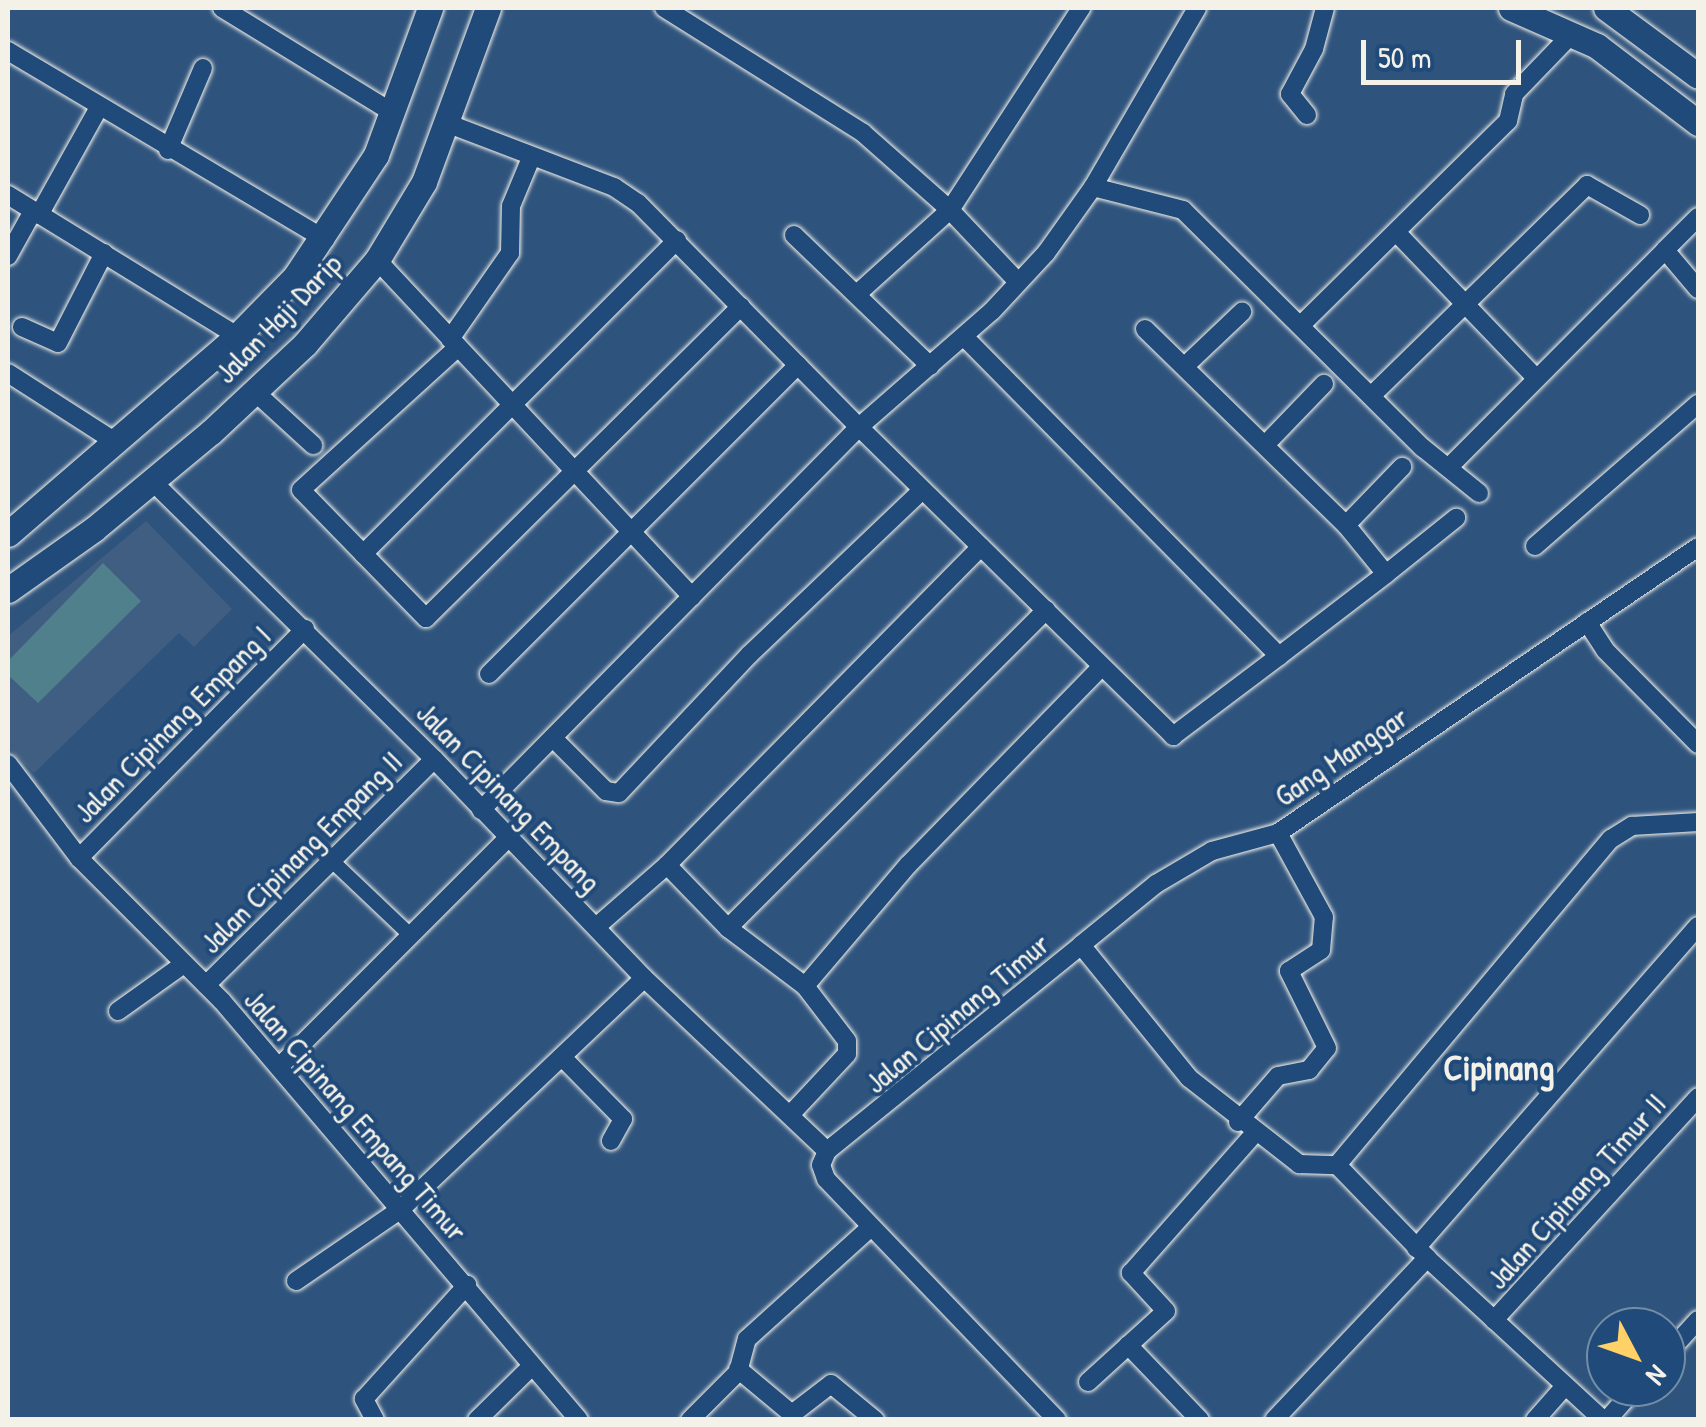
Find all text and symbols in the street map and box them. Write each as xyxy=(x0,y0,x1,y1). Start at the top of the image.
scale bar xyxy=(1366,20,1526,82)
text: 50 m xyxy=(1378,37,1431,77)
street label: Jalan Haji Darip xyxy=(207,246,349,390)
street label: Jalan Cipinang Empang I xyxy=(66,618,278,830)
street label: Jalan Cipinang Empang xyxy=(409,695,609,899)
street label: Gang Manggar xyxy=(1267,698,1415,814)
street label: Jalan Cipinang Empang II xyxy=(192,743,410,961)
street label: Jalan Cipinang Timur xyxy=(857,925,1057,1101)
street label: Jalan Cipinang Empang Timur xyxy=(237,982,475,1248)
district label: Cipinang xyxy=(1444,1047,1554,1089)
street label: Jalan Cipinang Timur II xyxy=(1479,1086,1673,1296)
north arrow xyxy=(1586,1307,1686,1407)
text: N xyxy=(1638,1357,1676,1393)

